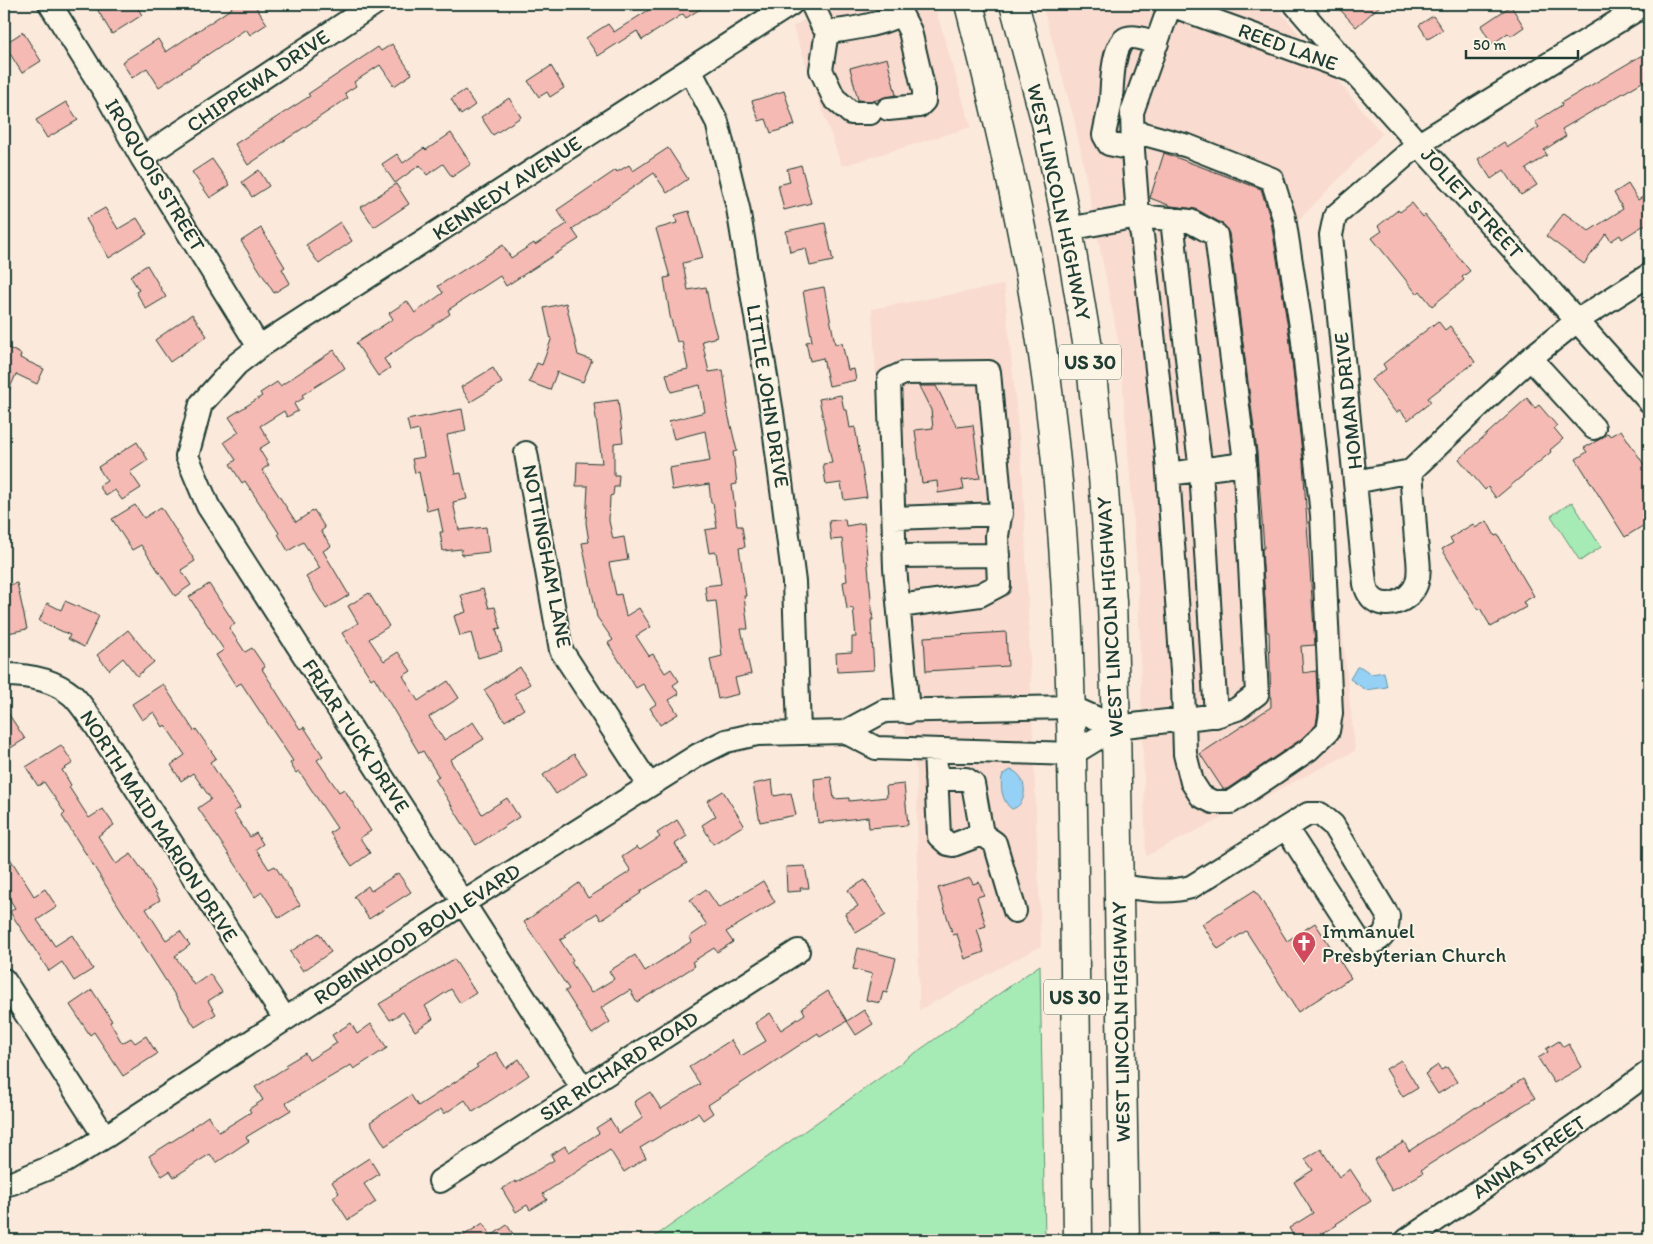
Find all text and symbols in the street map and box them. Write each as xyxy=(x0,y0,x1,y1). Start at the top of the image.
street label: REED LANE xyxy=(1235,17,1341,76)
street label: CHIPPEWA DRIVE xyxy=(182,24,334,138)
scale bar xyxy=(1466,28,1578,60)
text: 50 m xyxy=(1473,36,1506,54)
street label: WEST LINCOLN HIGHWAY xyxy=(1022,81,1097,322)
street label: IROQUOIS STREET xyxy=(100,94,211,256)
street label: KENNEDY AVENUE xyxy=(427,130,586,245)
street label: JOLIET STREET xyxy=(1416,142,1529,264)
street label: LITTLE JOHN DRIVE xyxy=(742,302,795,490)
street label: HOMAN DRIVE xyxy=(1328,331,1367,471)
road number: US 30 xyxy=(1059,344,1121,380)
street label: NOTTINGHAM LANE xyxy=(517,462,578,650)
street label: WEST LINCOLN HIGHWAY xyxy=(1091,496,1128,738)
street label: FRIAR TUCK DRIVE xyxy=(297,654,416,818)
street label: NORTH MAID MARION DRIVE xyxy=(75,705,244,947)
street label: ROBINHOOD BOULEVARD xyxy=(309,857,525,1010)
street label: WEST LINCOLN HIGHWAY xyxy=(1106,901,1135,1143)
place label: Immanuel Presbyterian Church xyxy=(1322,918,1506,967)
church icon: Immanuel Presbyterian Church xyxy=(1291,930,1317,964)
road number: US 30 xyxy=(1044,980,1106,1014)
street label: SIR RICHARD ROAD xyxy=(535,1005,703,1126)
street label: ANNA STREET xyxy=(1467,1109,1590,1204)

